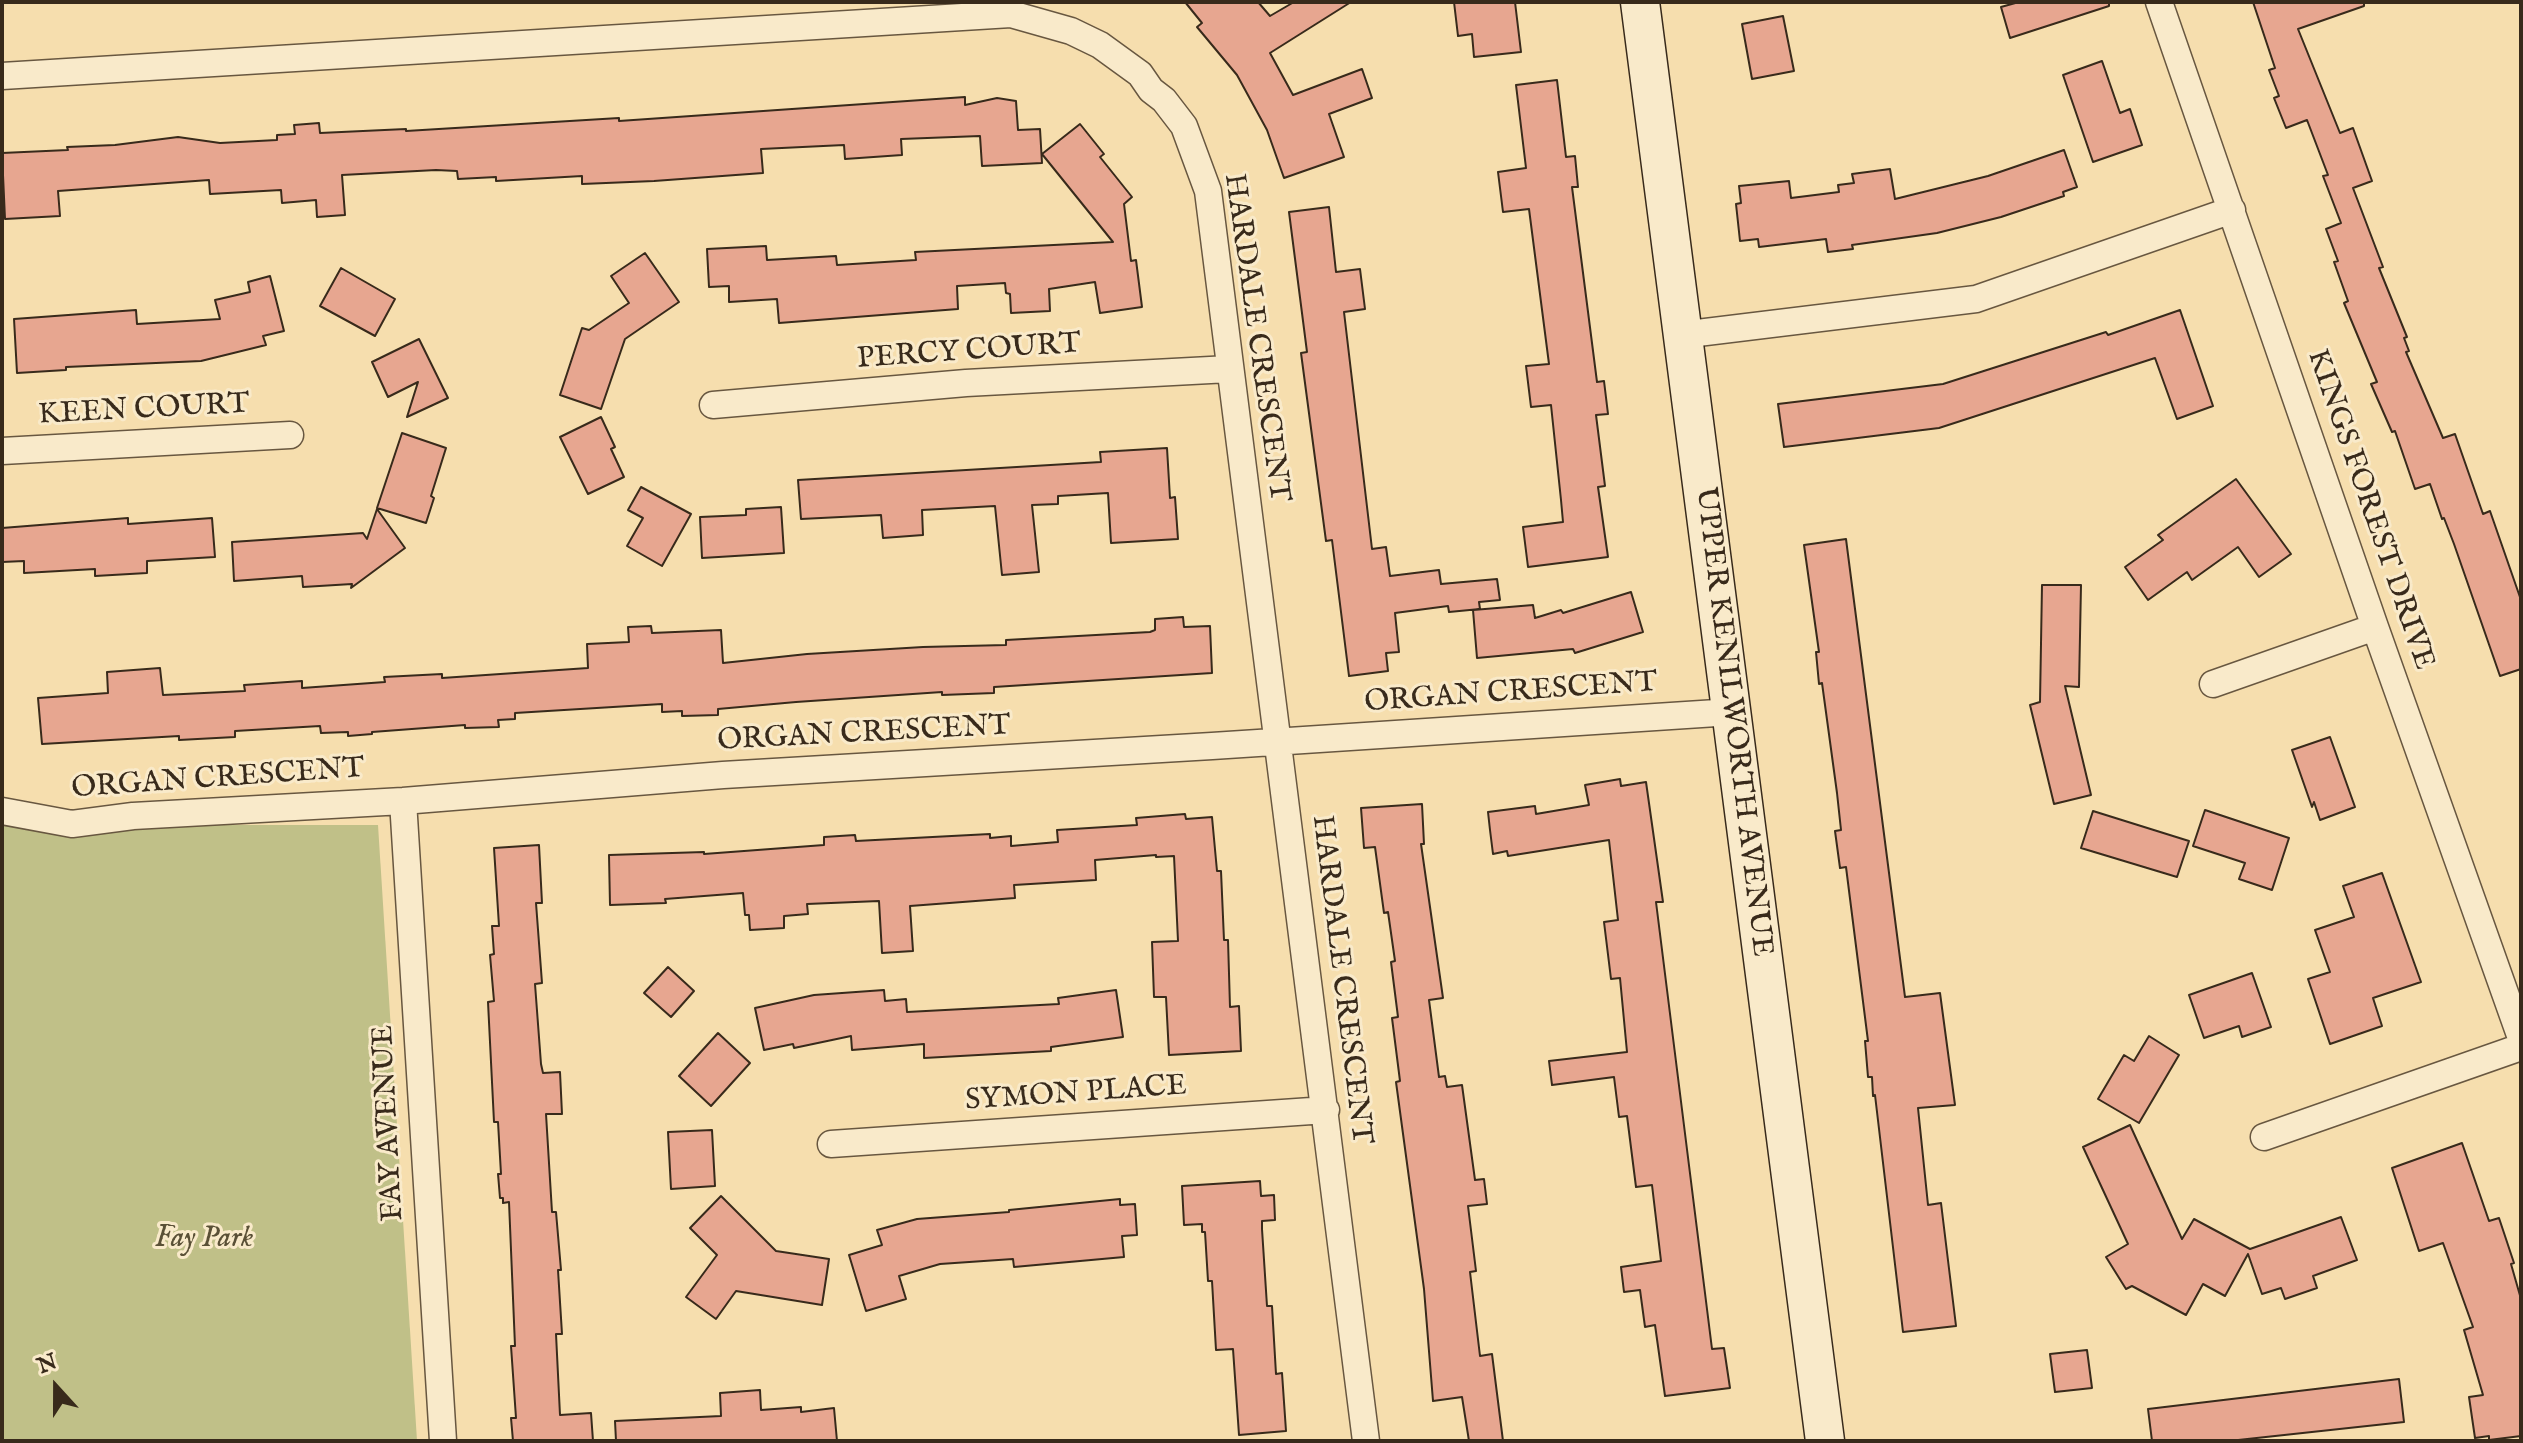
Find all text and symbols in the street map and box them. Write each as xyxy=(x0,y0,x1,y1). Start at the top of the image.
street label: HARDALE CRESCENT xyxy=(1214,171,1296,505)
street label: PERCY COURT xyxy=(856,327,1082,379)
street label: KINGS FOREST DRIVE xyxy=(2297,345,2441,675)
street label: KEEN COURT xyxy=(38,387,250,435)
street label: UPPER KENILWORTH AVENUE xyxy=(1685,485,1779,959)
street label: ORGAN CRESCENT xyxy=(1363,666,1659,722)
street label: ORGAN CRESCENT xyxy=(717,709,1011,761)
street label: ORGAN CRESCENT xyxy=(70,752,366,808)
street label: HARDALE CRESCENT xyxy=(1302,813,1378,1147)
street label: FAY AVENUE xyxy=(367,1024,413,1222)
street label: SYMON PLACE xyxy=(964,1069,1188,1121)
park label: Fay Park xyxy=(155,1222,253,1258)
north arrow xyxy=(16,1347,96,1427)
text: N xyxy=(33,1348,61,1381)

